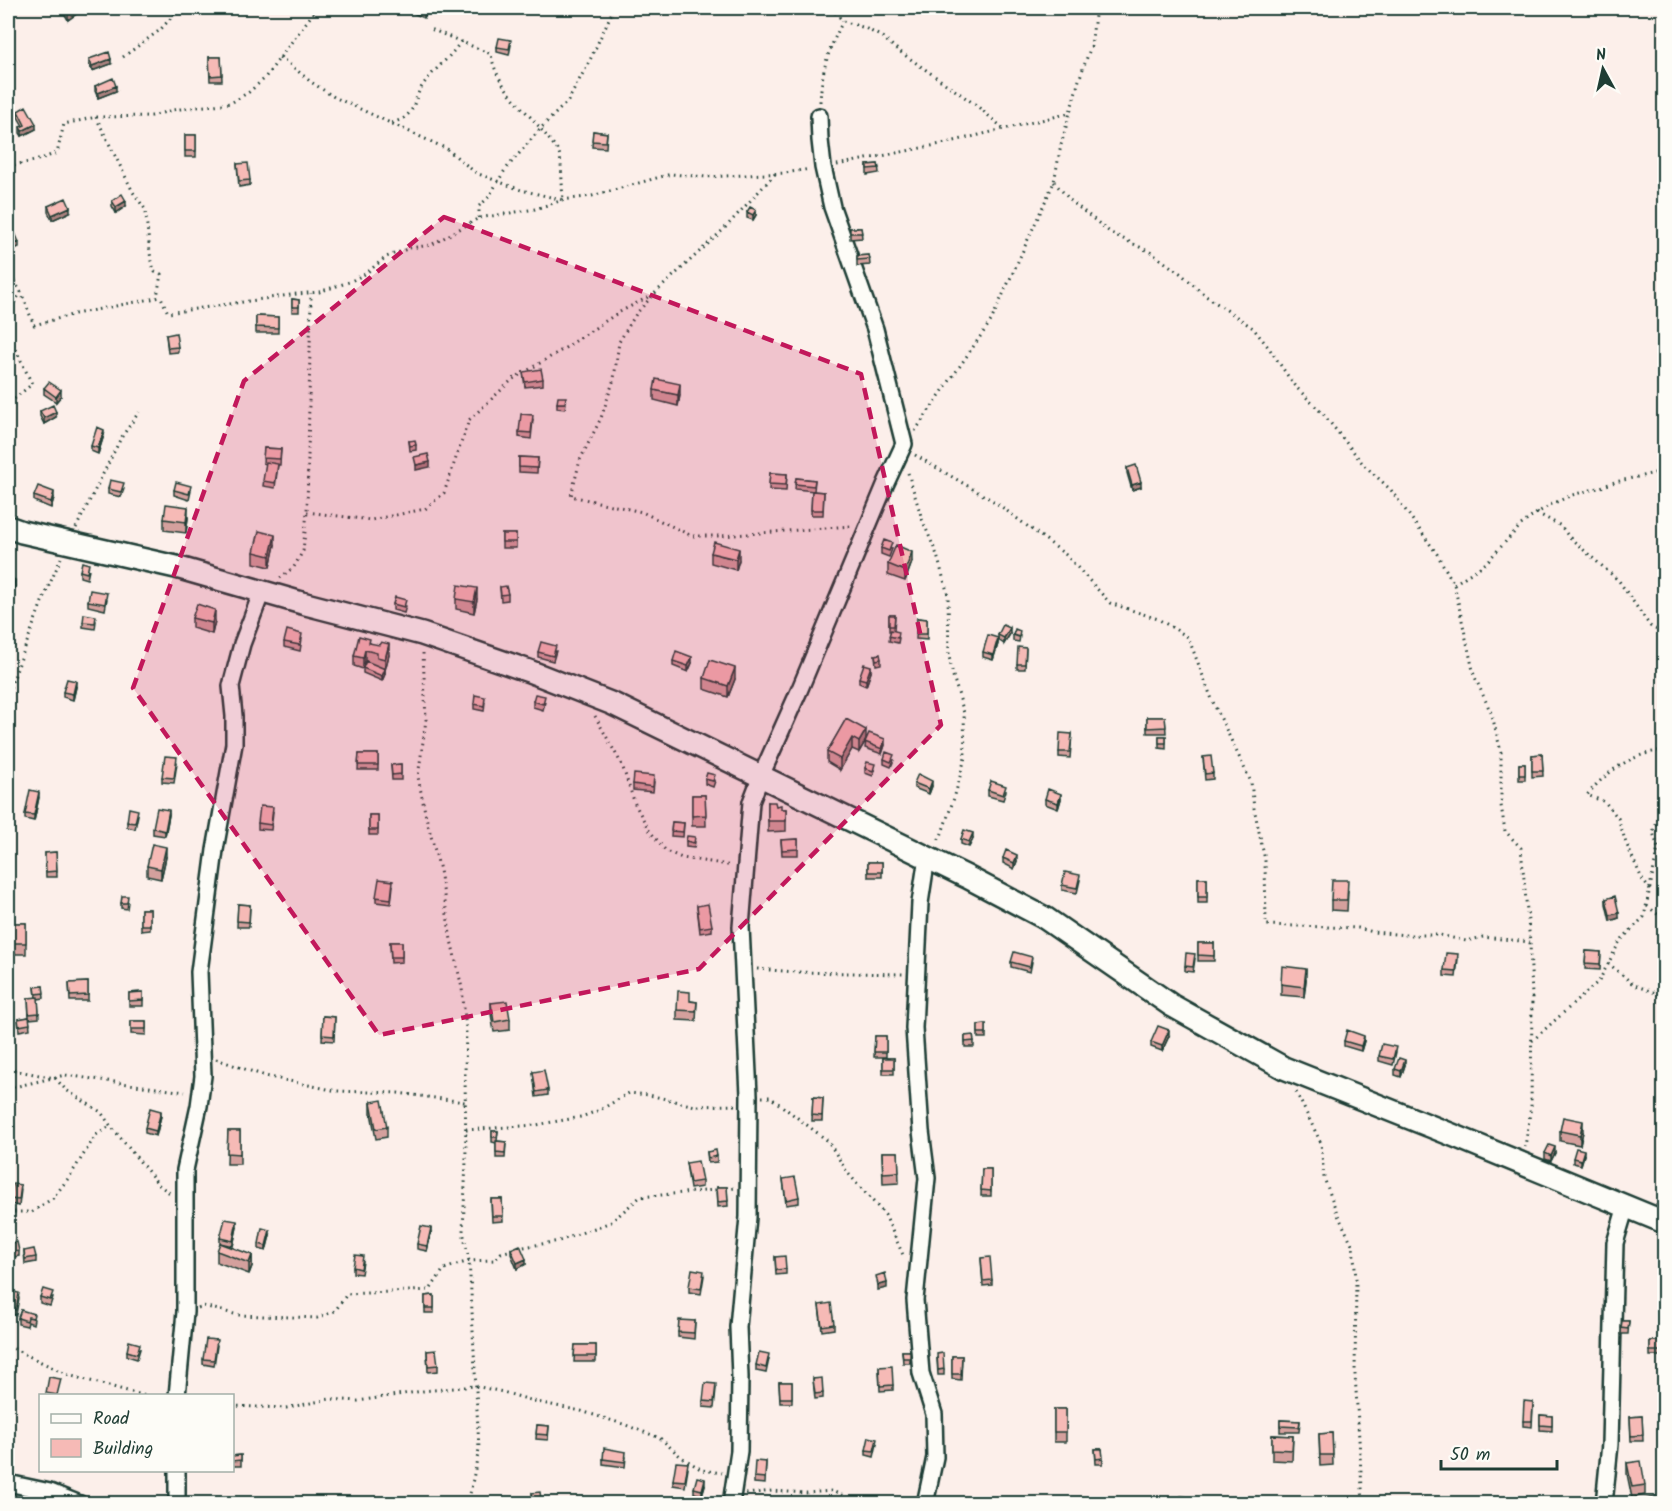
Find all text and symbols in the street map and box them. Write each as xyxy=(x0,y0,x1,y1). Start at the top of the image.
north arrow xyxy=(1573,39,1633,99)
text: N xyxy=(1594,43,1608,69)
legend xyxy=(39,1394,234,1472)
text: Road xyxy=(93,1405,130,1434)
scale bar xyxy=(1441,1433,1556,1471)
text: Building xyxy=(93,1435,153,1464)
text: 50 m xyxy=(1450,1441,1490,1470)

